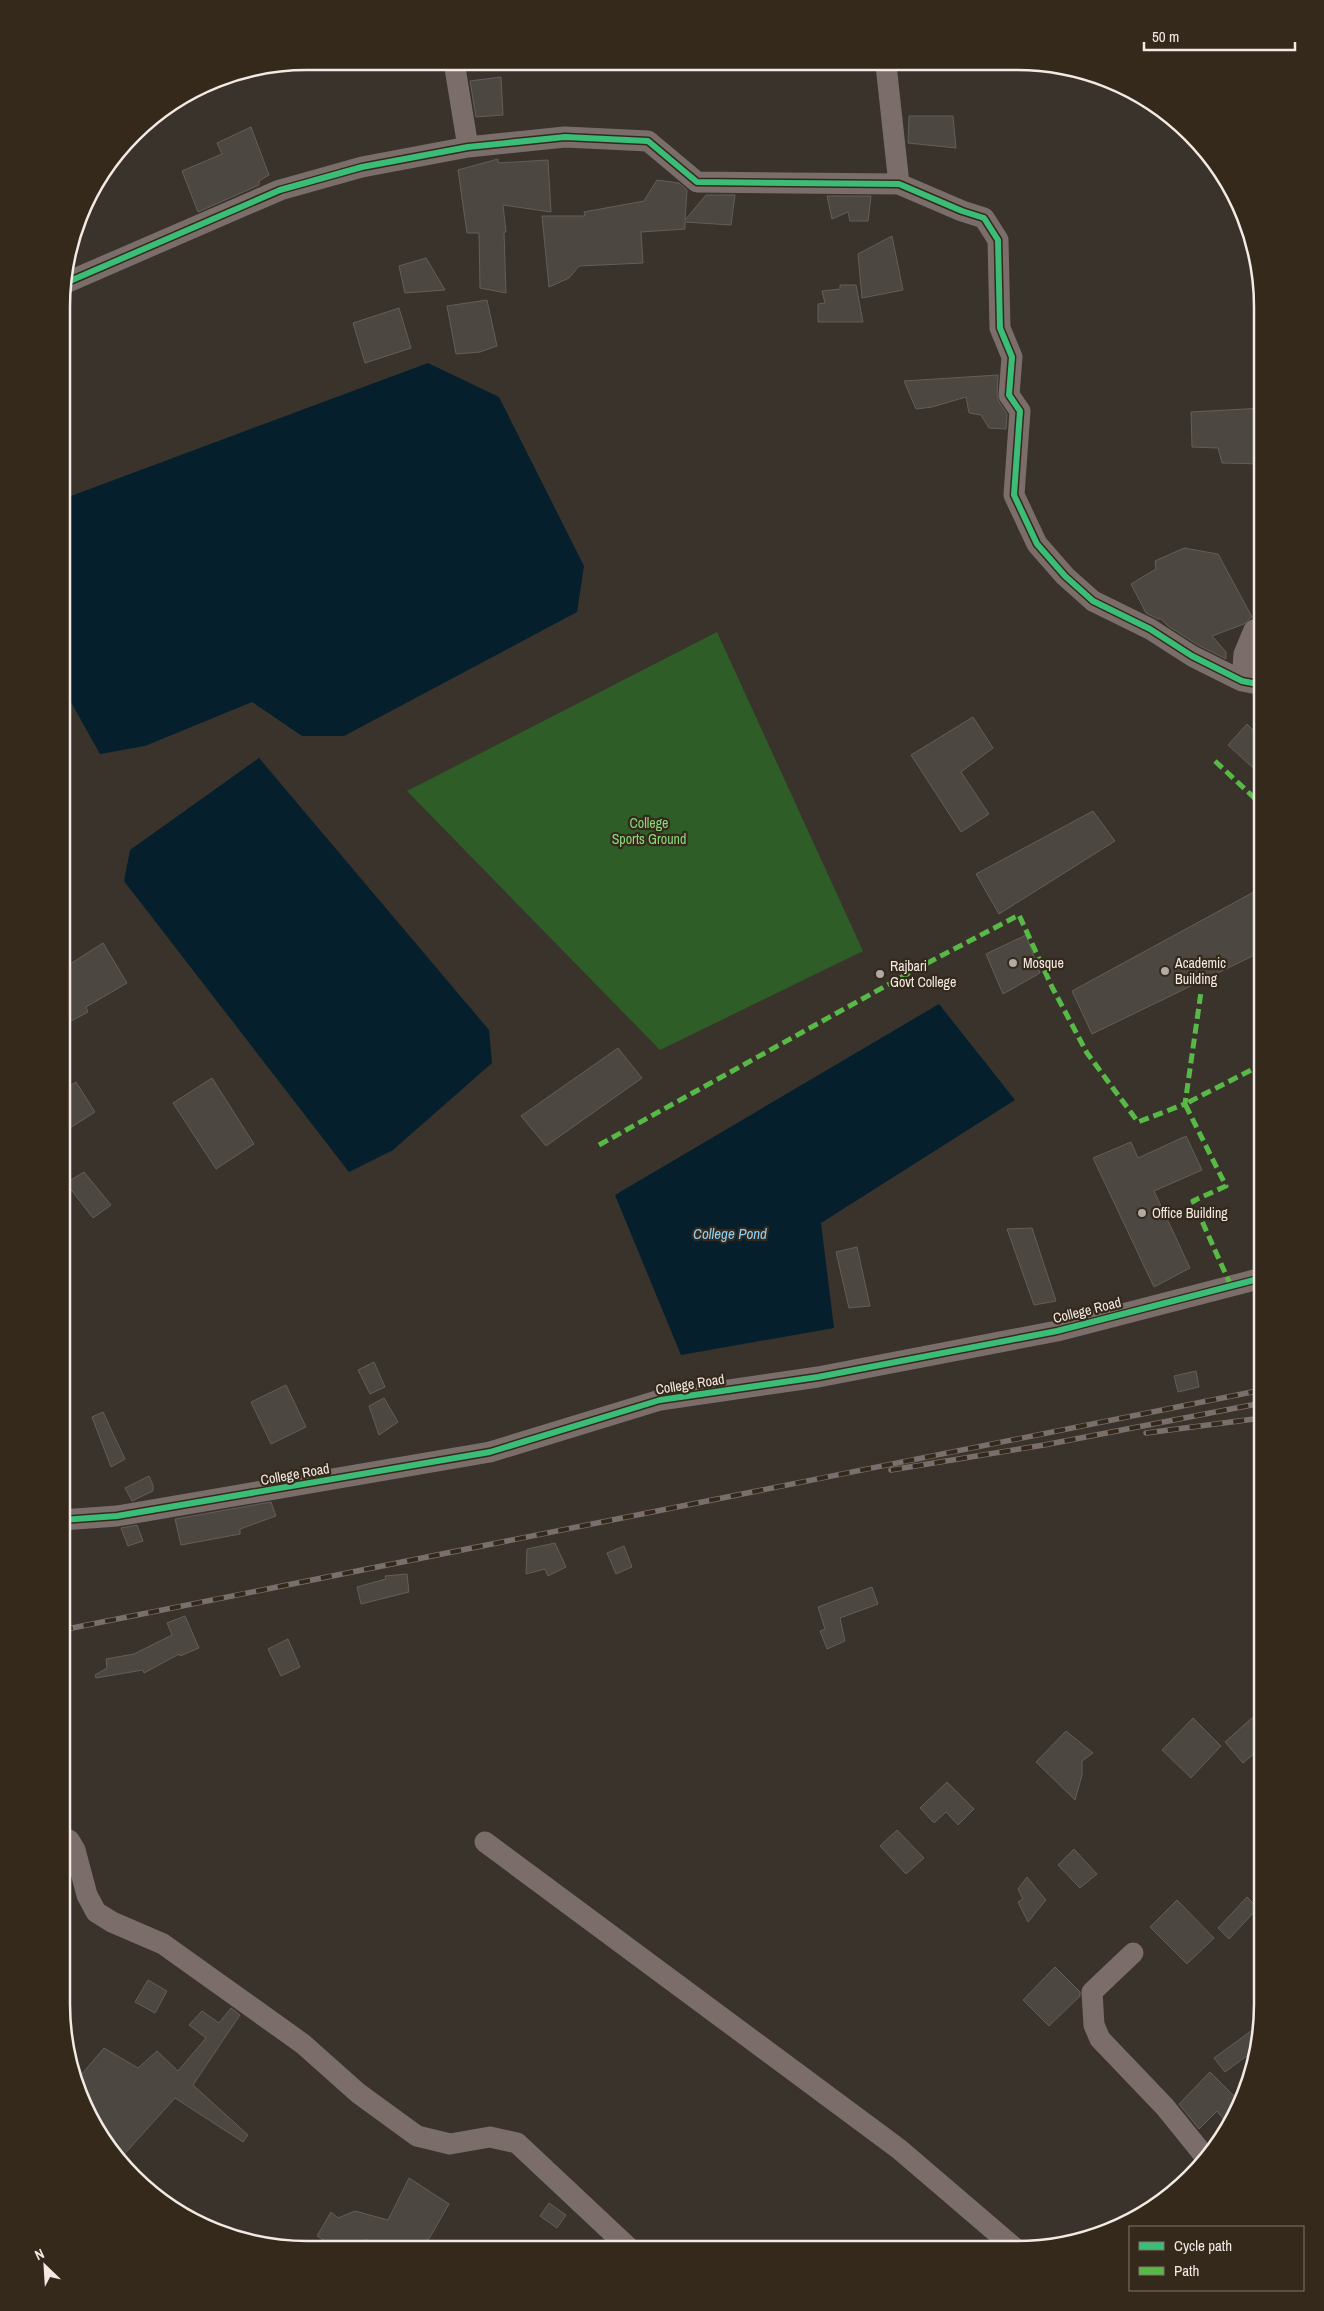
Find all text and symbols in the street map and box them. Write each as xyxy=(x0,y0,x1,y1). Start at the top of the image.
scale bar xyxy=(1144,20,1295,52)
text: 50 m xyxy=(1152,26,1179,47)
park label: College Sports Ground xyxy=(612,814,686,848)
place label: Mosque xyxy=(1023,954,1064,972)
place label: Academic Building xyxy=(1174,954,1226,988)
place label: Rajbari Govt College xyxy=(890,957,956,991)
marker: Mosque xyxy=(1007,957,1019,969)
marker: Academic Building xyxy=(1159,965,1171,977)
marker: Rajbari Govt College xyxy=(874,968,886,980)
place label: Office Building xyxy=(1152,1204,1228,1222)
marker: Office Building xyxy=(1136,1207,1148,1219)
water label: College Pond xyxy=(693,1223,767,1244)
street label: College Road xyxy=(1051,1293,1123,1327)
street label: College Road xyxy=(654,1370,726,1398)
street label: College Road xyxy=(259,1459,331,1489)
legend xyxy=(1129,2226,1304,2291)
text: Cycle path xyxy=(1174,2235,1232,2256)
north arrow xyxy=(20,2241,70,2291)
text: N xyxy=(32,2244,47,2264)
text: Path xyxy=(1174,2260,1199,2281)

